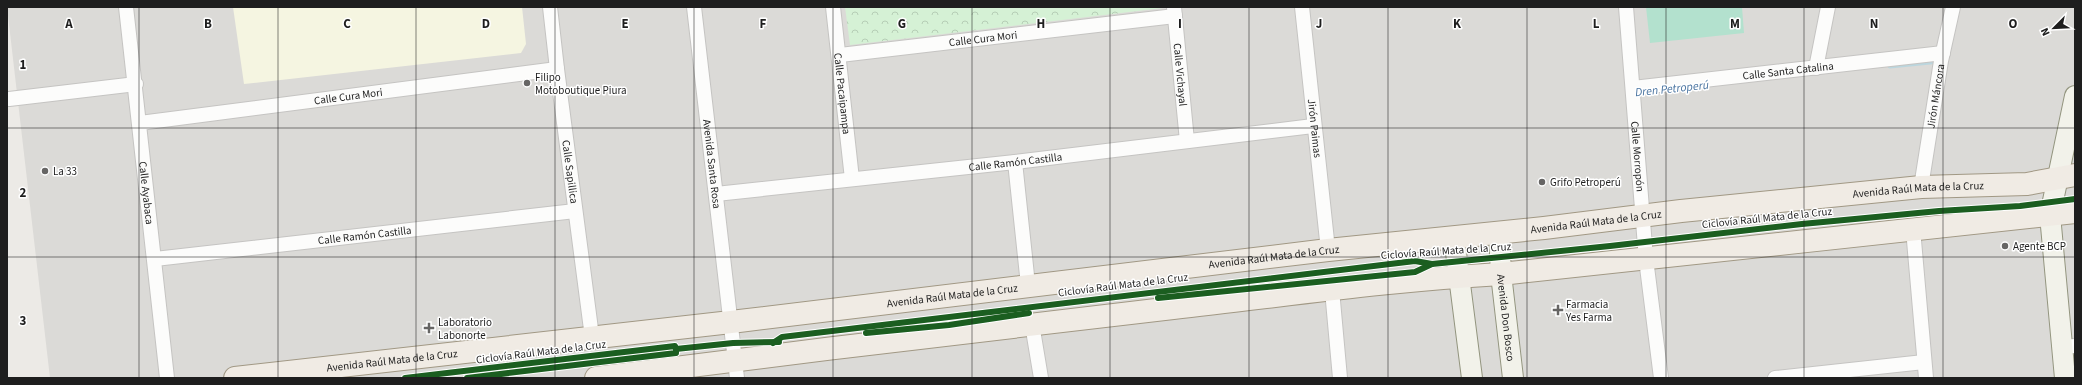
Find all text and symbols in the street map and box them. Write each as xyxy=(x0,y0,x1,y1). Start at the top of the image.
north arrow xyxy=(2034,8,2074,48)
text: A xyxy=(64,15,73,33)
text: B xyxy=(204,15,212,33)
text: C xyxy=(343,15,351,33)
text: D xyxy=(482,15,490,33)
text: E xyxy=(621,15,629,33)
text: F xyxy=(760,15,767,33)
text: G xyxy=(898,15,906,33)
text: H xyxy=(1037,15,1045,33)
text: I xyxy=(1178,15,1182,33)
text: J xyxy=(1316,15,1322,33)
text: K xyxy=(1453,15,1462,33)
text: L xyxy=(1593,15,1600,33)
text: M xyxy=(1730,15,1740,33)
text: N xyxy=(1870,15,1878,33)
text: O xyxy=(2009,15,2018,33)
text: N xyxy=(2037,25,2054,38)
street label: Calle Cura Mori xyxy=(948,27,1018,50)
street label: Calle Vichayal xyxy=(1170,42,1191,107)
street label: Calle Pacaipampa xyxy=(831,52,854,135)
text: 1 xyxy=(20,56,27,74)
street label: Calle Santa Catalina xyxy=(1742,58,1834,83)
street label: Jirón Máncora xyxy=(1923,63,1948,130)
place label: Filipo Motoboutique Piura xyxy=(535,70,627,98)
water label: Dren Petroperú xyxy=(1634,77,1710,101)
marker: Filipo Motoboutique Piura xyxy=(522,78,532,88)
street label: Calle Cura Mori xyxy=(313,84,383,108)
street label: Jirón Paimas xyxy=(1304,98,1326,159)
street label: Avenida Santa Rosa xyxy=(700,118,725,210)
street label: Calle Morropón xyxy=(1628,121,1648,192)
street label: Calle Sapillica xyxy=(559,139,582,205)
street label: Calle Ramón Castilla xyxy=(968,149,1063,174)
street label: Calle Ayabaca xyxy=(136,161,157,225)
place label: La 33 xyxy=(53,164,77,179)
marker: La 33 xyxy=(40,166,50,176)
place label: Grifo Petroperú xyxy=(1550,175,1621,190)
marker: Grifo Petroperú xyxy=(1537,177,1547,187)
street label: Avenida Raúl Mata de la Cruz xyxy=(1852,178,1984,201)
text: 2 xyxy=(20,184,27,202)
street label: Ciclovía Raúl Mata de la Cruz xyxy=(1701,204,1833,232)
street label: Avenida Raúl Mata de la Cruz xyxy=(1530,206,1663,237)
street label: Calle Ramón Castilla xyxy=(317,222,412,248)
street label: Ciclovía Raúl Mata de la Cruz xyxy=(1380,239,1512,263)
place label: Agente BCP xyxy=(2013,239,2066,254)
street label: Avenida Raúl Mata de la Cruz xyxy=(1208,241,1340,272)
marker: Agente BCP xyxy=(2000,241,2010,251)
street label: Ciclovía Raúl Mata de la Cruz xyxy=(1057,270,1189,300)
street label: Avenida Don Bosco xyxy=(1494,273,1519,362)
street label: Avenida Raúl Mata de la Cruz xyxy=(886,280,1019,311)
place label: Farmacia Yes Farma xyxy=(1565,297,1612,325)
marker: Farmacia Yes Farma xyxy=(1553,305,1563,315)
text: 3 xyxy=(20,312,27,330)
place label: Laboratorio Labonorte xyxy=(438,315,492,343)
marker: Laboratorio Labonorte xyxy=(423,322,435,334)
street label: Ciclovía Raúl Mata de la Cruz xyxy=(475,337,607,367)
street label: Avenida Raúl Mata de la Cruz xyxy=(326,345,459,375)

